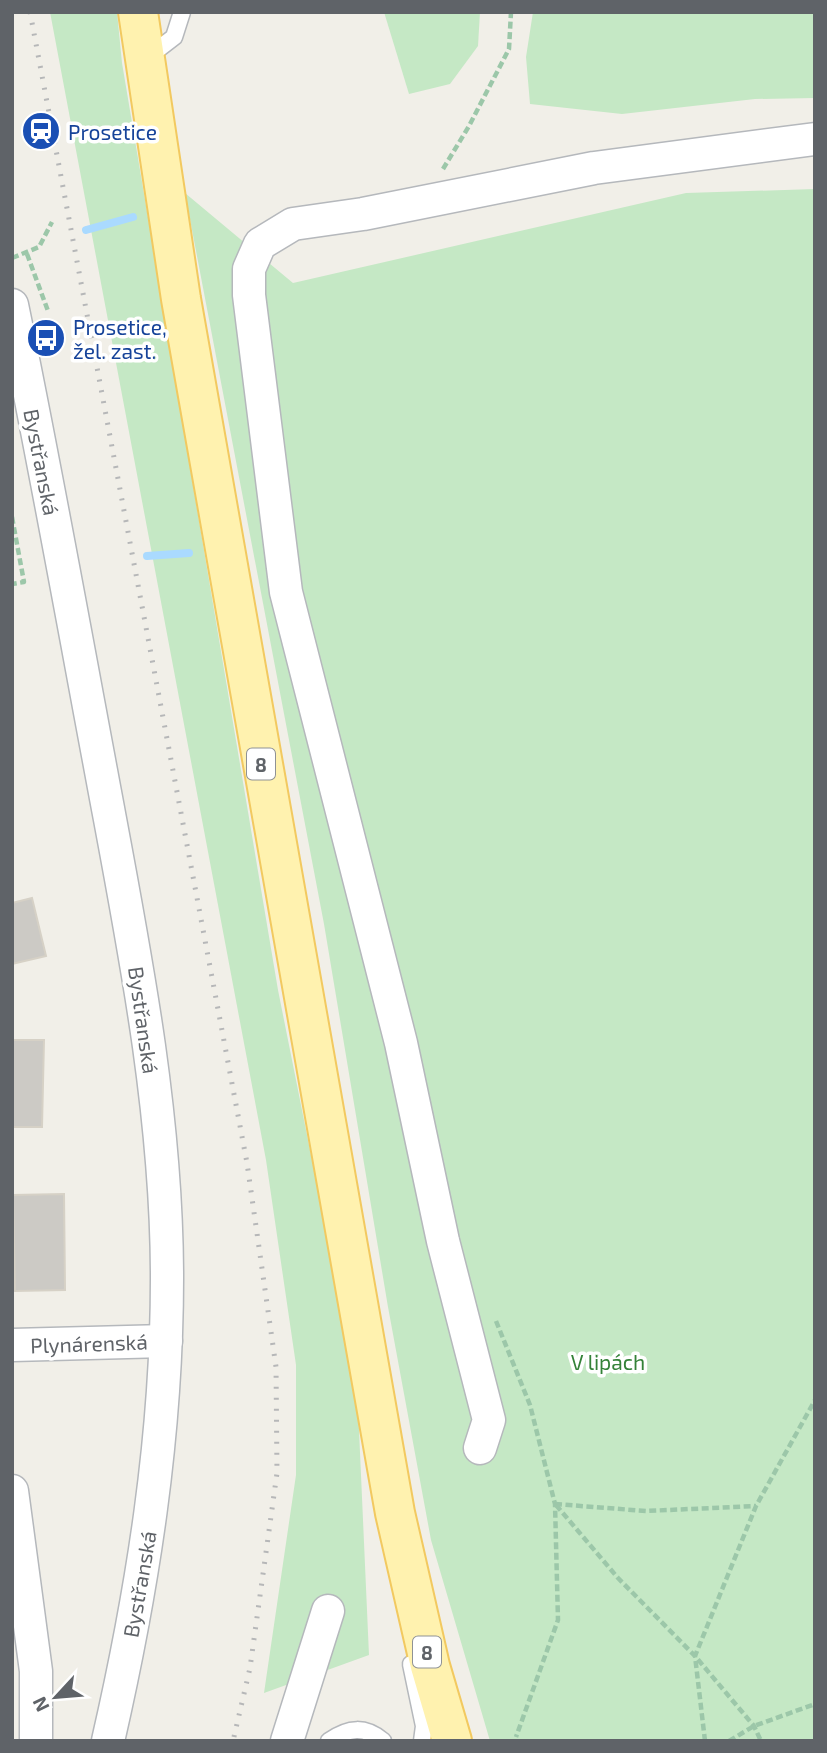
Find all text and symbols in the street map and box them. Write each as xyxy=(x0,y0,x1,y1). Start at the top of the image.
station icon: Prosetice xyxy=(20,110,62,152)
place label: Prosetice xyxy=(68,119,157,144)
place label: Prosetice, žel. zast. xyxy=(73,314,167,363)
bus stop icon: Prosetice, žel. zast. xyxy=(25,317,67,359)
street label: Bystřanská xyxy=(19,407,65,517)
road number: 8 xyxy=(247,748,275,779)
street label: Bystřanská xyxy=(124,965,164,1075)
street label: Plynárenská xyxy=(30,1328,148,1358)
park label: V lipách xyxy=(571,1349,645,1374)
street label: Bystřanská xyxy=(117,1529,161,1639)
road number: 8 xyxy=(413,1636,441,1668)
north arrow xyxy=(21,1662,91,1732)
text: N xyxy=(27,1693,54,1716)

